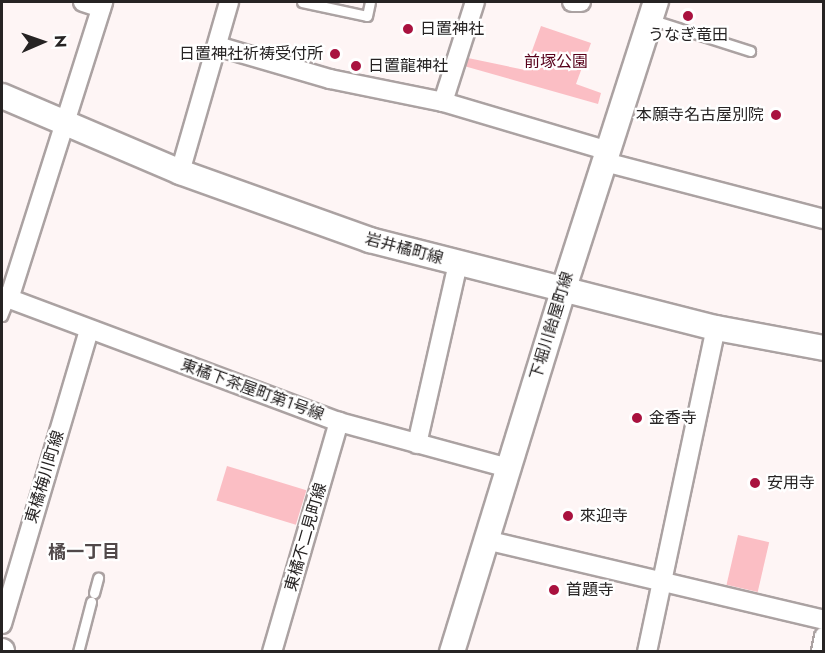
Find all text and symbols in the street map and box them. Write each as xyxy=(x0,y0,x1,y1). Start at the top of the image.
marker: うなぎ竜田 xyxy=(681,9,695,23)
north arrow xyxy=(12,12,72,72)
place label: 日置神社 xyxy=(420,19,484,39)
marker: 日置神社 xyxy=(401,22,415,36)
place label: うなぎ竜田 xyxy=(648,25,728,45)
text: N xyxy=(49,35,72,48)
place label: 日置神社祈祷受付所 xyxy=(179,44,323,64)
marker: 日置神社祈祷受付所 xyxy=(328,47,342,61)
park label: 前塚公園 xyxy=(524,52,588,72)
place label: 日置龍神社 xyxy=(368,56,448,76)
marker: 日置龍神社 xyxy=(349,59,363,73)
place label: 本願寺名古屋別院 xyxy=(636,105,764,125)
marker: 本願寺名古屋別院 xyxy=(769,108,783,122)
street label: 岩井橘町線 xyxy=(363,229,445,269)
street label: 下堀川飴屋町線 xyxy=(526,270,578,382)
street label: 東橘下茶屋町第1号線 xyxy=(178,355,326,425)
place label: 金香寺 xyxy=(649,408,697,428)
marker: 金香寺 xyxy=(630,411,644,425)
street label: 東橘梅川町線 xyxy=(22,428,68,526)
place label: 安用寺 xyxy=(767,473,815,493)
marker: 安用寺 xyxy=(748,476,762,490)
street label: 東橘不二見町線 xyxy=(281,481,331,593)
place label: 來迎寺 xyxy=(580,506,628,526)
marker: 來迎寺 xyxy=(561,509,575,523)
district label: 橘一丁目 xyxy=(48,541,120,563)
place label: 首題寺 xyxy=(566,580,614,600)
marker: 首題寺 xyxy=(547,583,561,597)

